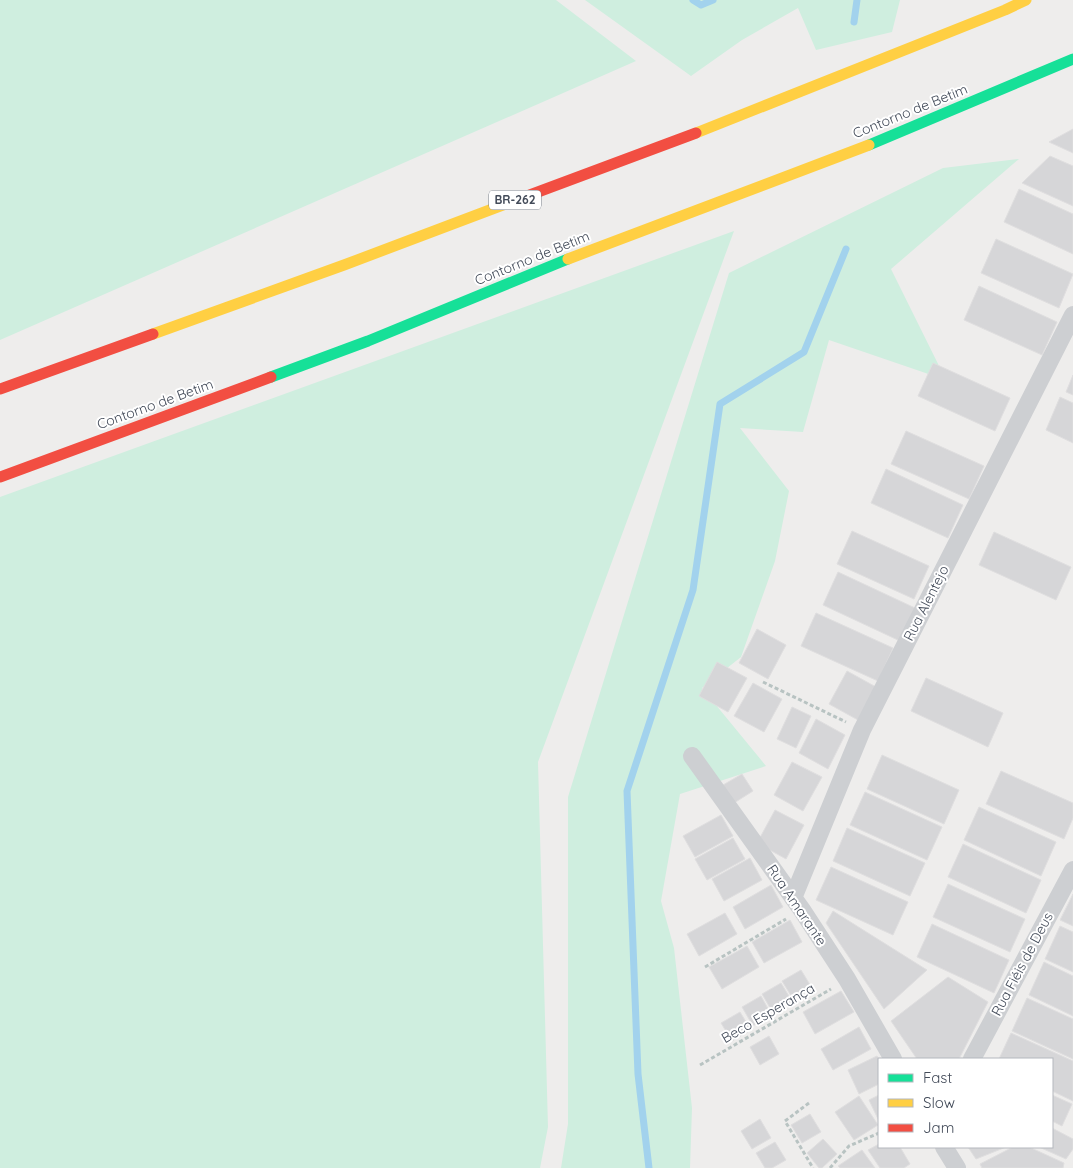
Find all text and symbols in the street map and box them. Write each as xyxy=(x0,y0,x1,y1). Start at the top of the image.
street label: Contorno de Betim xyxy=(850,80,970,142)
road number: BR-262 xyxy=(489,190,541,210)
street label: Contorno de Betim xyxy=(472,227,592,289)
street label: Contorno de Betim xyxy=(94,375,216,433)
street label: Rua Alentejo xyxy=(899,562,953,644)
street label: Rua Amarante xyxy=(763,861,831,949)
street label: Rua Fiéis de Deus xyxy=(987,909,1057,1019)
street label: Beco Esperança xyxy=(718,979,818,1047)
legend xyxy=(878,1058,1053,1148)
text: Fast xyxy=(923,1068,952,1087)
text: Slow xyxy=(923,1093,955,1112)
text: Jam xyxy=(923,1118,954,1137)

